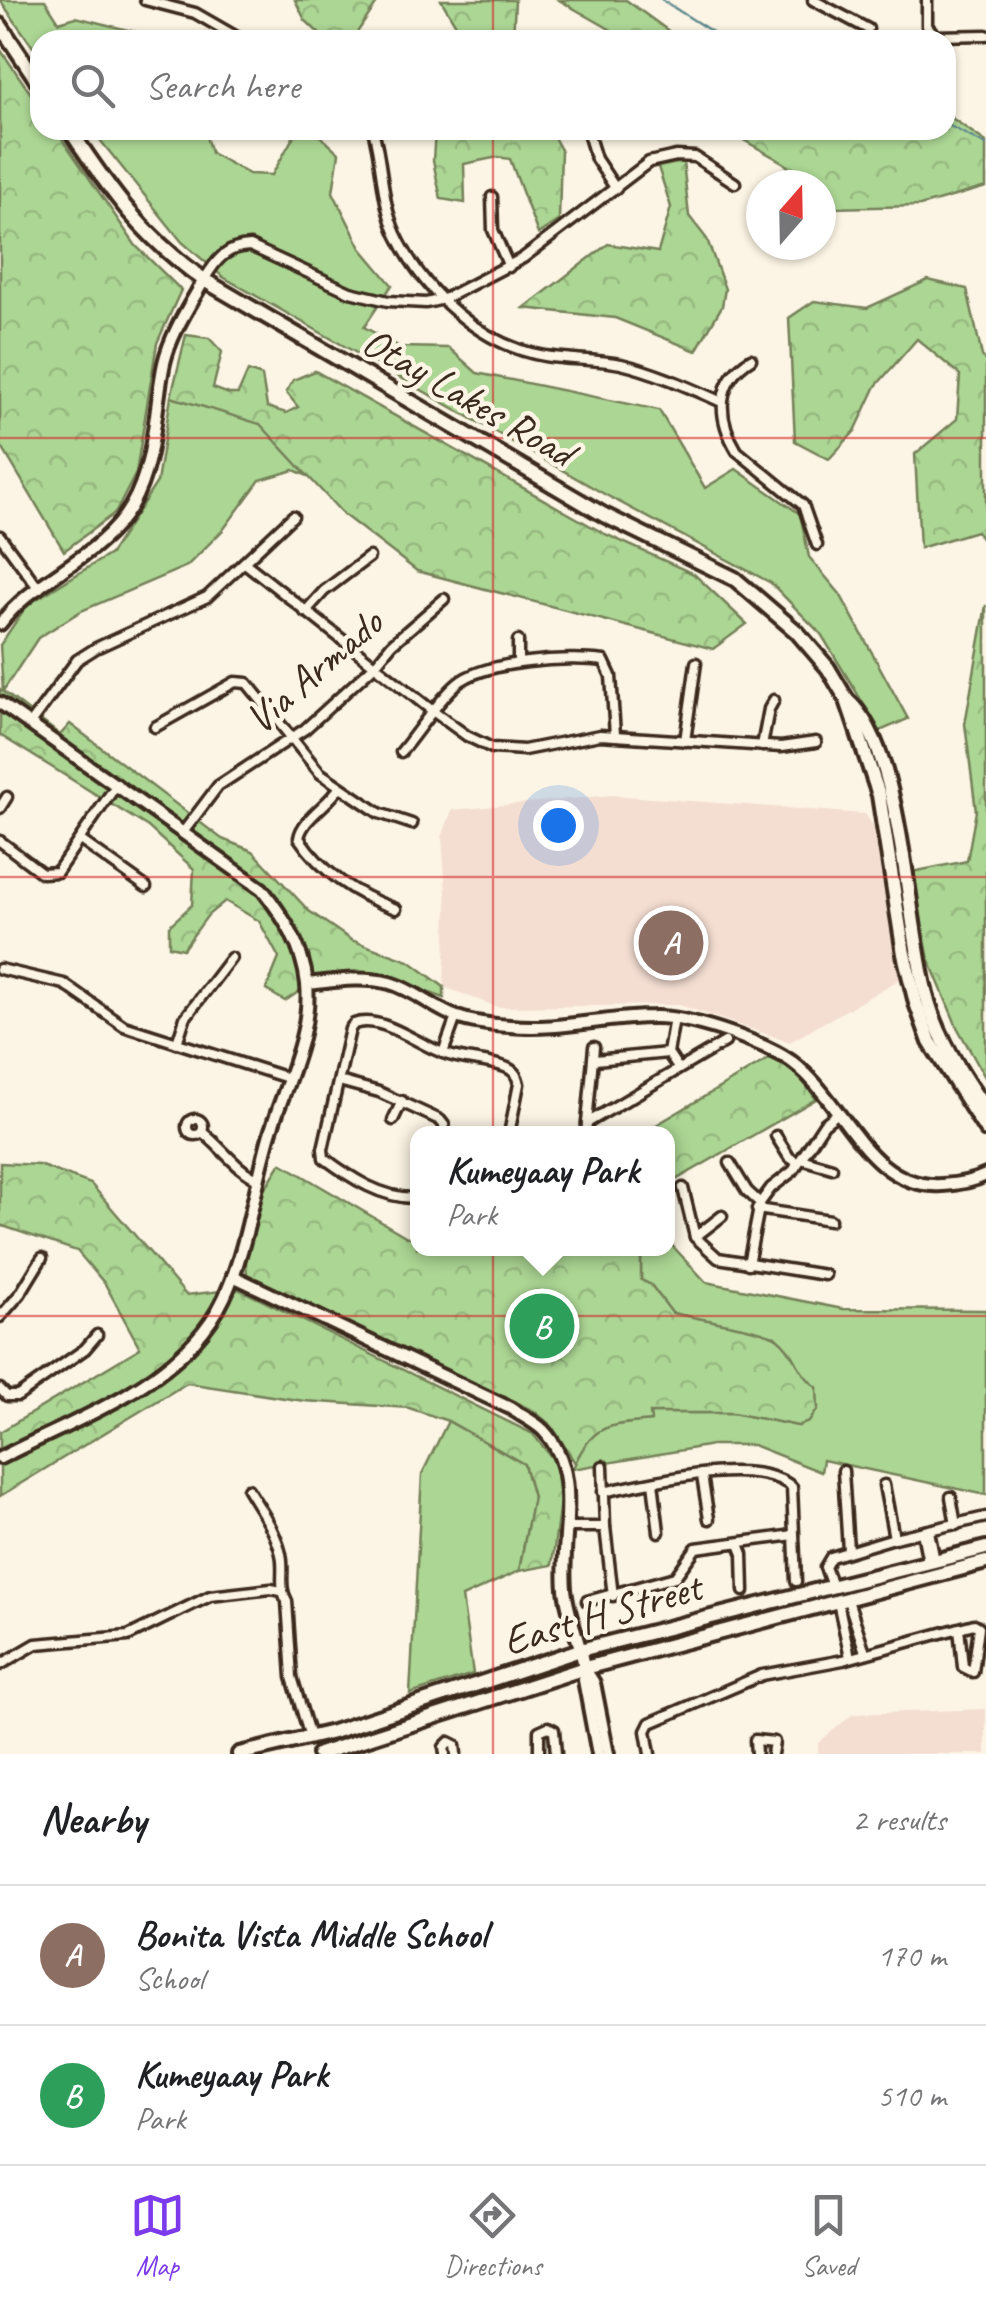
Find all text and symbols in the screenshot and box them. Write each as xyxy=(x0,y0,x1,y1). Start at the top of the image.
search box xyxy=(30,30,956,140)
icon: search xyxy=(65,58,120,113)
text: Search here xyxy=(145,62,300,109)
north arrow xyxy=(746,170,836,260)
street label: Otay Lakes Road xyxy=(353,315,589,482)
street label: Via Armado xyxy=(234,595,395,745)
your location xyxy=(533,800,584,851)
pin: A xyxy=(638,906,704,980)
popup xyxy=(410,1126,675,1256)
text: Kumeyaay Park xyxy=(446,1147,639,1194)
text: Park xyxy=(446,1194,497,1235)
pin: B xyxy=(510,1288,574,1364)
street label: East H Street xyxy=(497,1559,711,1668)
text: Nearby xyxy=(40,1793,146,1846)
text: 2 results xyxy=(852,1799,946,1840)
text: Bonita Vista Middle School xyxy=(135,1911,487,1958)
text: A xyxy=(64,1935,81,1976)
text: 170 m xyxy=(877,1935,946,1976)
text: School xyxy=(135,1958,204,1999)
text: Kumeyaay Park xyxy=(135,2051,328,2098)
text: B xyxy=(64,2075,81,2116)
text: 510 m xyxy=(877,2075,946,2116)
text: Park xyxy=(135,2098,186,2139)
tab: Map xyxy=(130,2188,185,2283)
tab: Directions xyxy=(444,2188,542,2283)
tab: Saved xyxy=(801,2188,856,2283)

